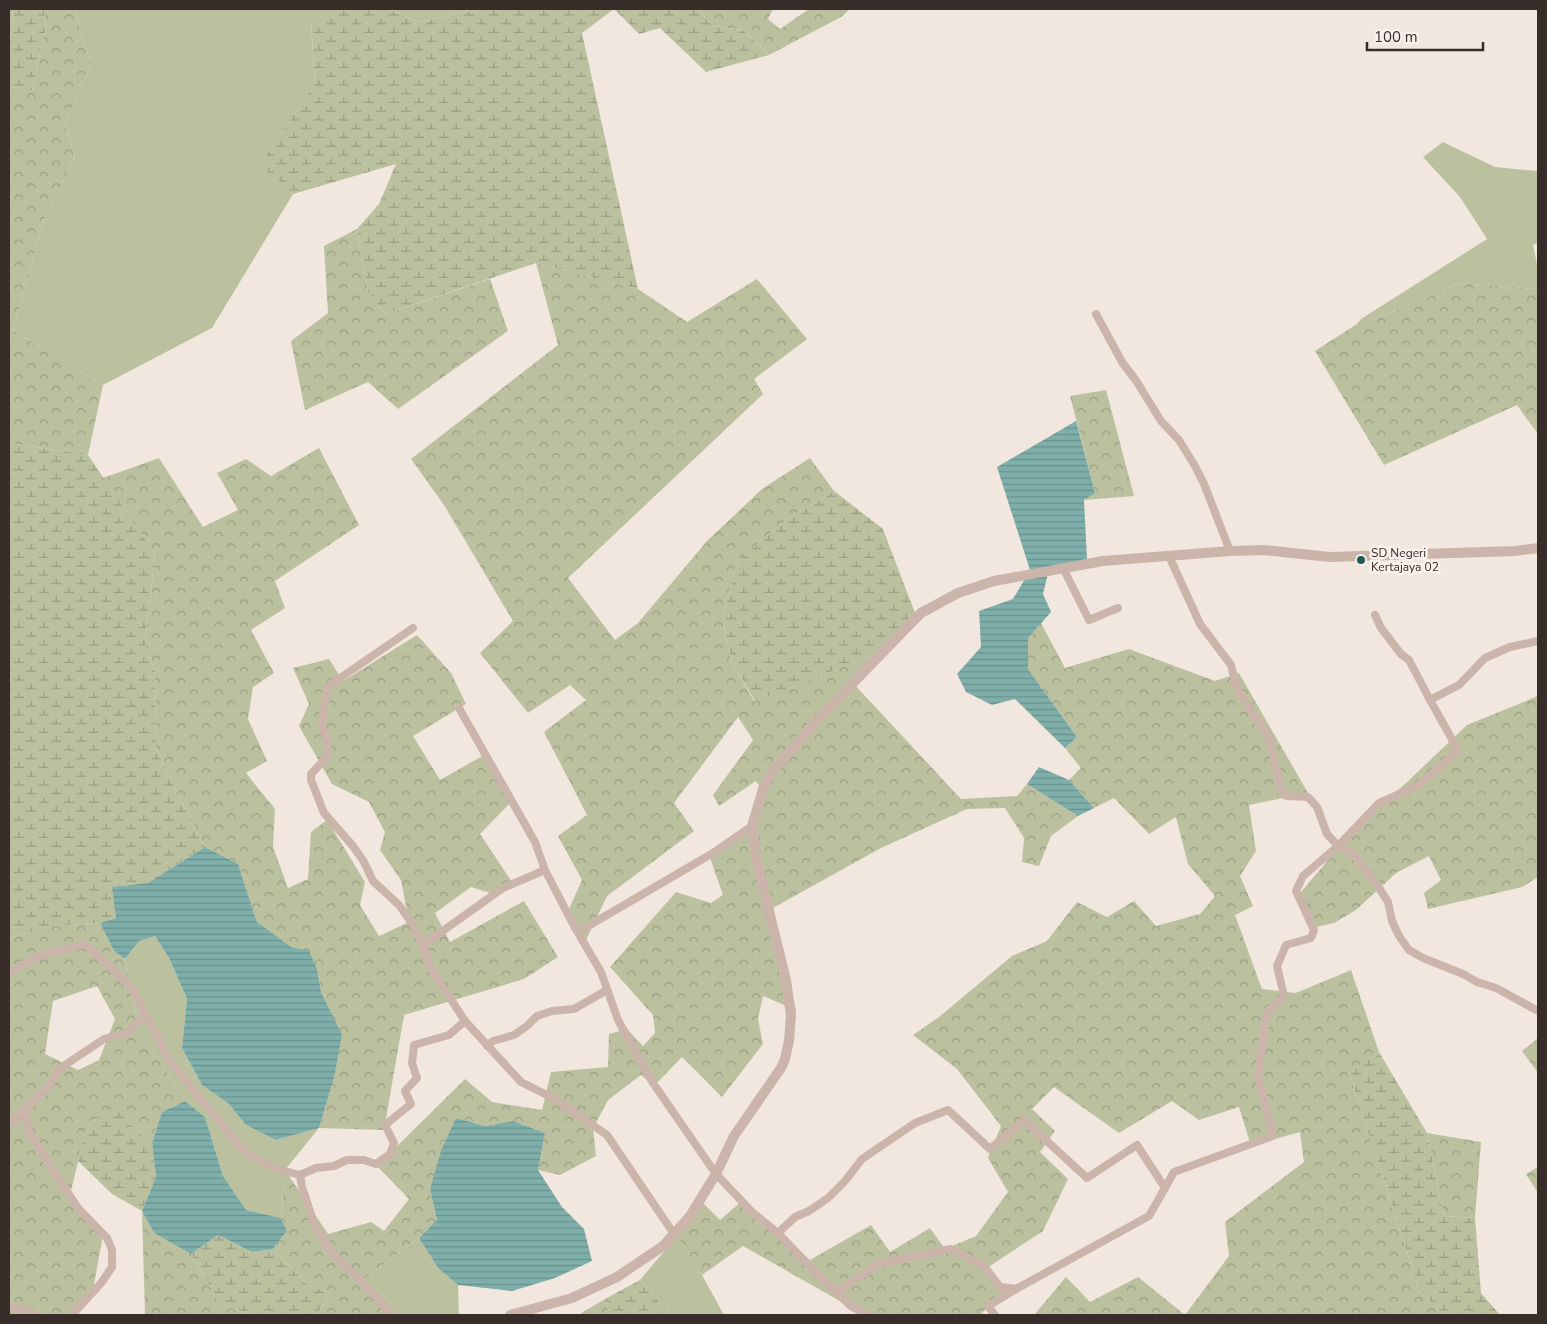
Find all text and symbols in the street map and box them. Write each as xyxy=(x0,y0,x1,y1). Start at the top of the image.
scale bar xyxy=(1367,20,1483,52)
text: 100 m xyxy=(1374,27,1418,47)
place label: SD Negeri Kertajaya 02 xyxy=(1371,545,1439,575)
marker: SD Negeri Kertajaya 02 xyxy=(1355,554,1367,566)

